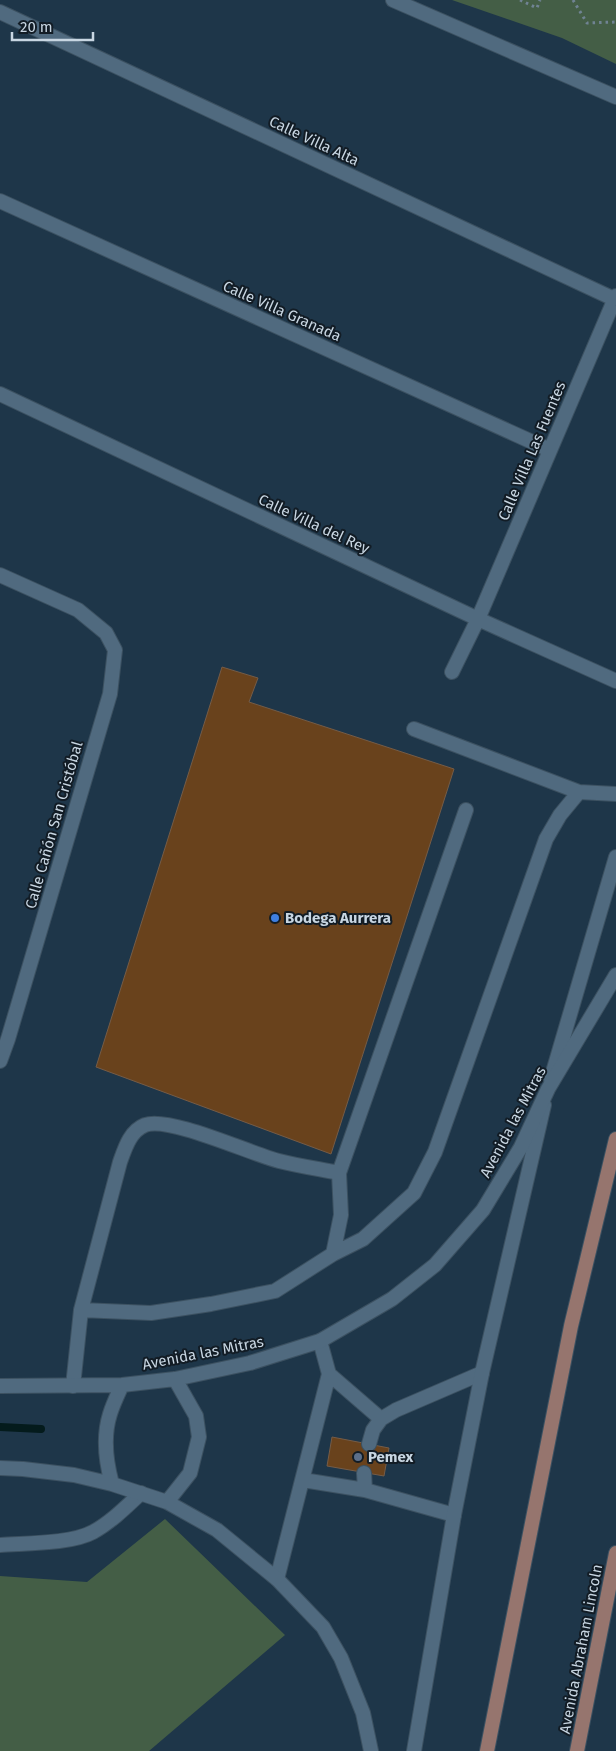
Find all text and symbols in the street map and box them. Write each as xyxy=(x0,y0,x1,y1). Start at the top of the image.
scale bar xyxy=(12,10,94,42)
text: 20 m xyxy=(20,18,53,36)
street label: Calle Villa Alta xyxy=(266,112,362,170)
street label: Calle Villa Granada xyxy=(220,277,344,345)
street label: Calle Villa Las Fuentes xyxy=(494,379,570,523)
street label: Calle Villa del Rey xyxy=(256,490,373,558)
street label: Calle Cañón San Cristóbal xyxy=(21,739,87,911)
place label: Bodega Aurrera xyxy=(285,909,391,927)
marker: Bodega Aurrera xyxy=(269,912,281,924)
street label: Avenida las Mitras xyxy=(476,1063,550,1181)
street label: Avenida las Mitras xyxy=(141,1332,265,1374)
place label: Pemex xyxy=(368,1448,414,1466)
marker: Pemex xyxy=(352,1451,364,1463)
street label: Avenida Abraham Lincoln xyxy=(556,1563,606,1735)

